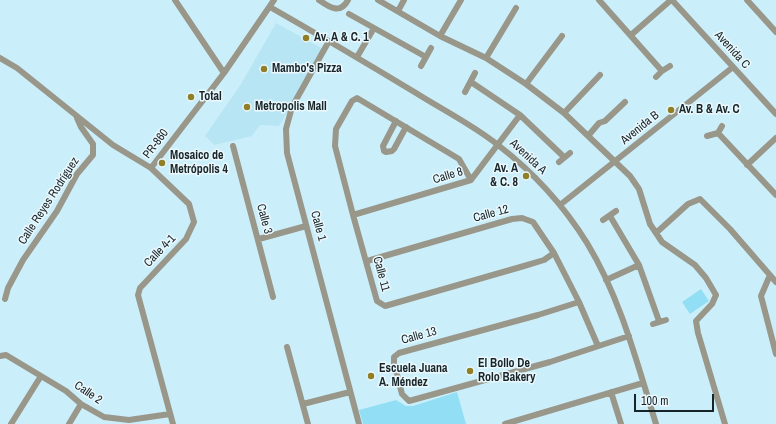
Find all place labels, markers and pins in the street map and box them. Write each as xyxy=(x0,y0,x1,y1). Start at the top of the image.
place label: Av. A & C. 1 xyxy=(314,31,369,45)
marker: Av. A & C. 1 xyxy=(301,33,311,43)
place label: Mambo's Pizza xyxy=(272,62,342,76)
marker: Mambo's Pizza xyxy=(259,64,269,74)
place label: Total xyxy=(199,90,222,104)
marker: Total xyxy=(186,92,196,102)
place label: Metropolis Mall xyxy=(255,100,327,114)
marker: Metropolis Mall xyxy=(242,102,252,112)
place label: Av. B & Av. C xyxy=(679,103,740,117)
marker: Av. B & Av. C xyxy=(666,105,676,115)
place label: Mosaico de Metrópolis 4 xyxy=(170,149,228,177)
marker: Mosaico de Metrópolis 4 xyxy=(157,158,167,168)
place label: Av. A & C. 8 xyxy=(490,162,518,190)
marker: Av. A & C. 8 xyxy=(521,171,531,181)
place label: El Bollo De Rolo Bakery xyxy=(478,357,535,385)
place label: Escuela Juana A. Méndez xyxy=(379,362,447,390)
marker: El Bollo De Rolo Bakery xyxy=(465,366,475,376)
marker: Escuela Juana A. Méndez xyxy=(366,371,376,381)

